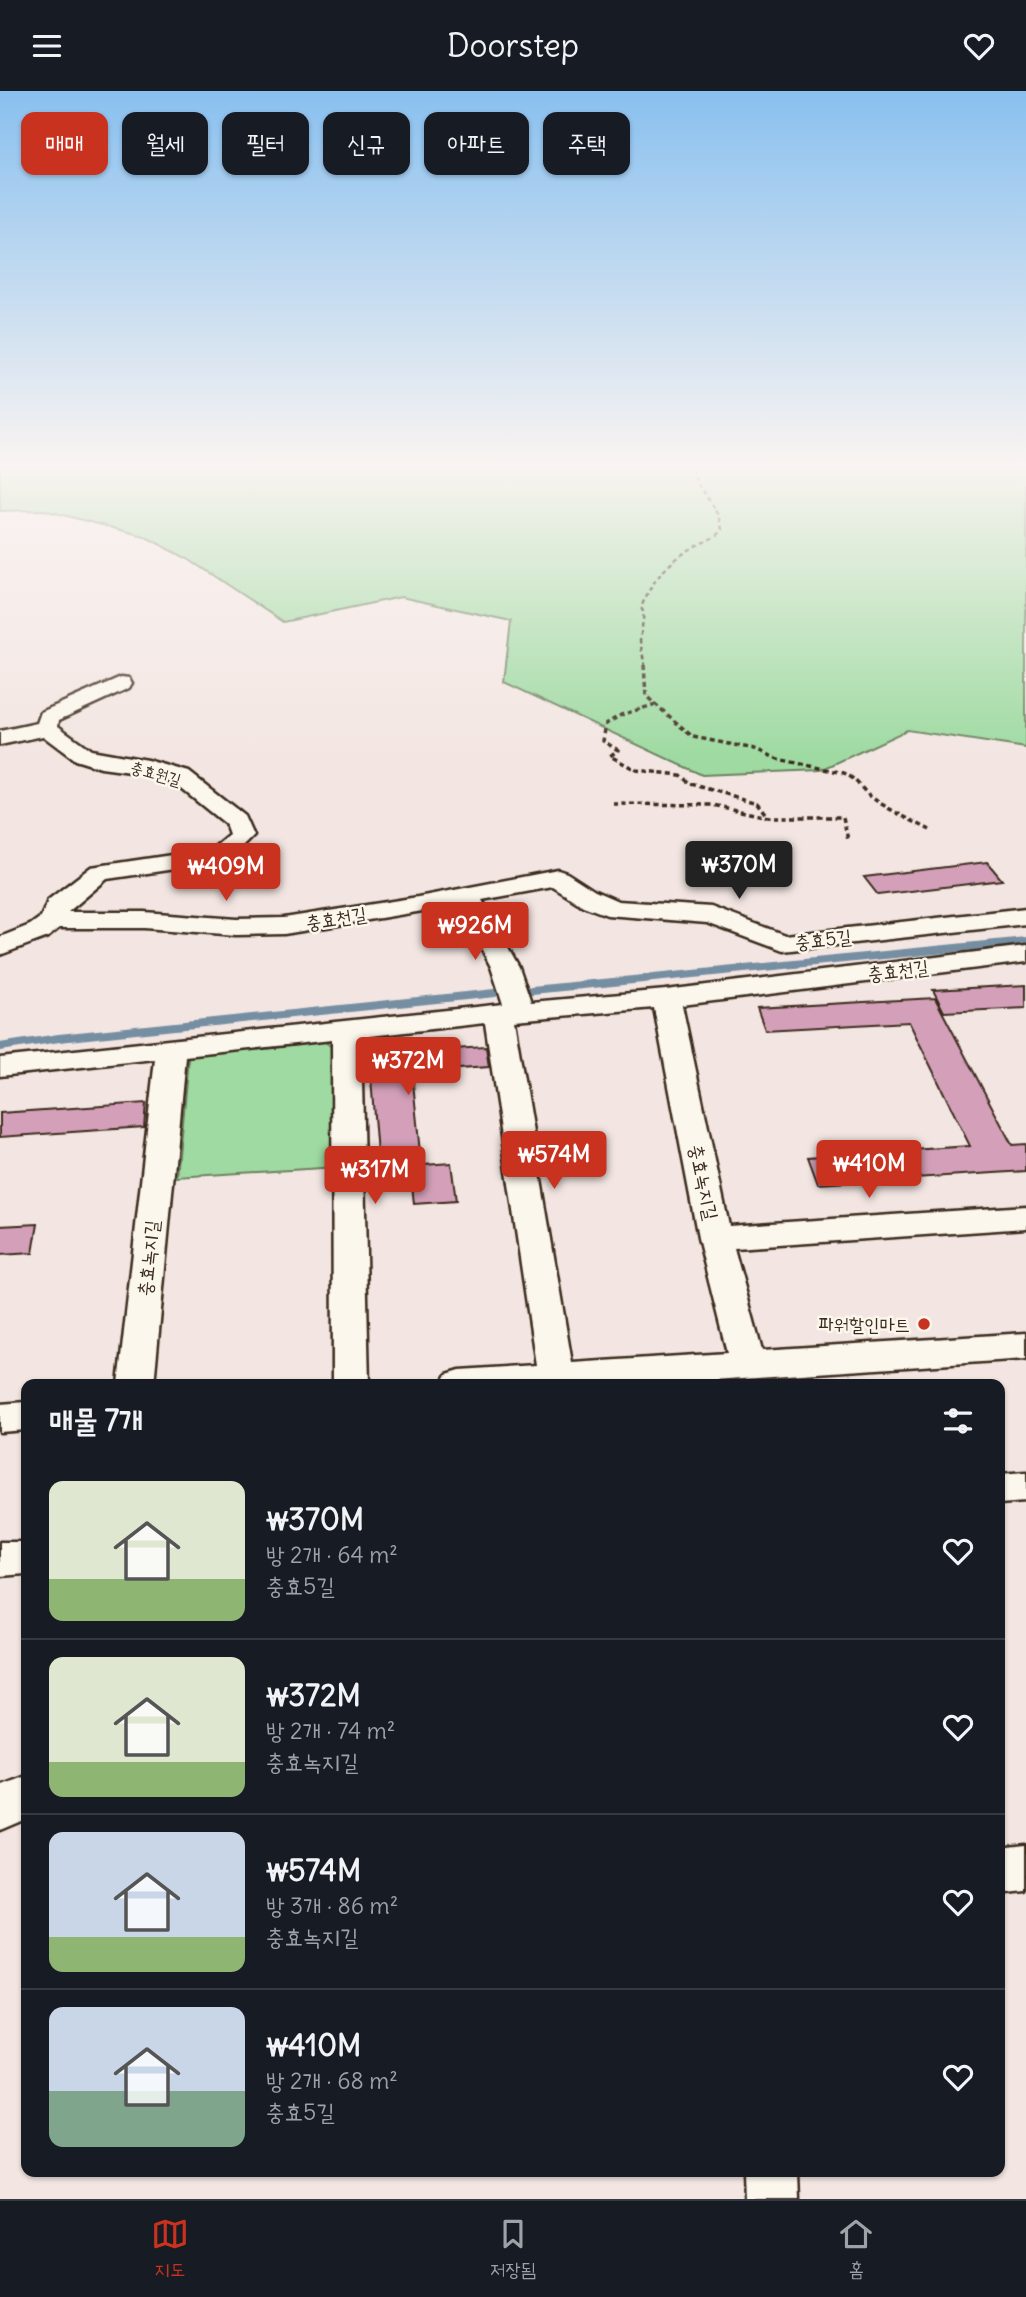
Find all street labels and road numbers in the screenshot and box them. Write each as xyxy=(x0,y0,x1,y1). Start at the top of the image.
street label: 충효원길 xyxy=(128,756,184,790)
street label: 충효천길 xyxy=(304,901,368,935)
street label: 충효5길 xyxy=(794,924,852,954)
street label: 충효천길 xyxy=(866,954,930,986)
street label: 충효녹지길 xyxy=(684,1142,724,1222)
street label: 충효녹지길 xyxy=(132,1219,164,1297)

